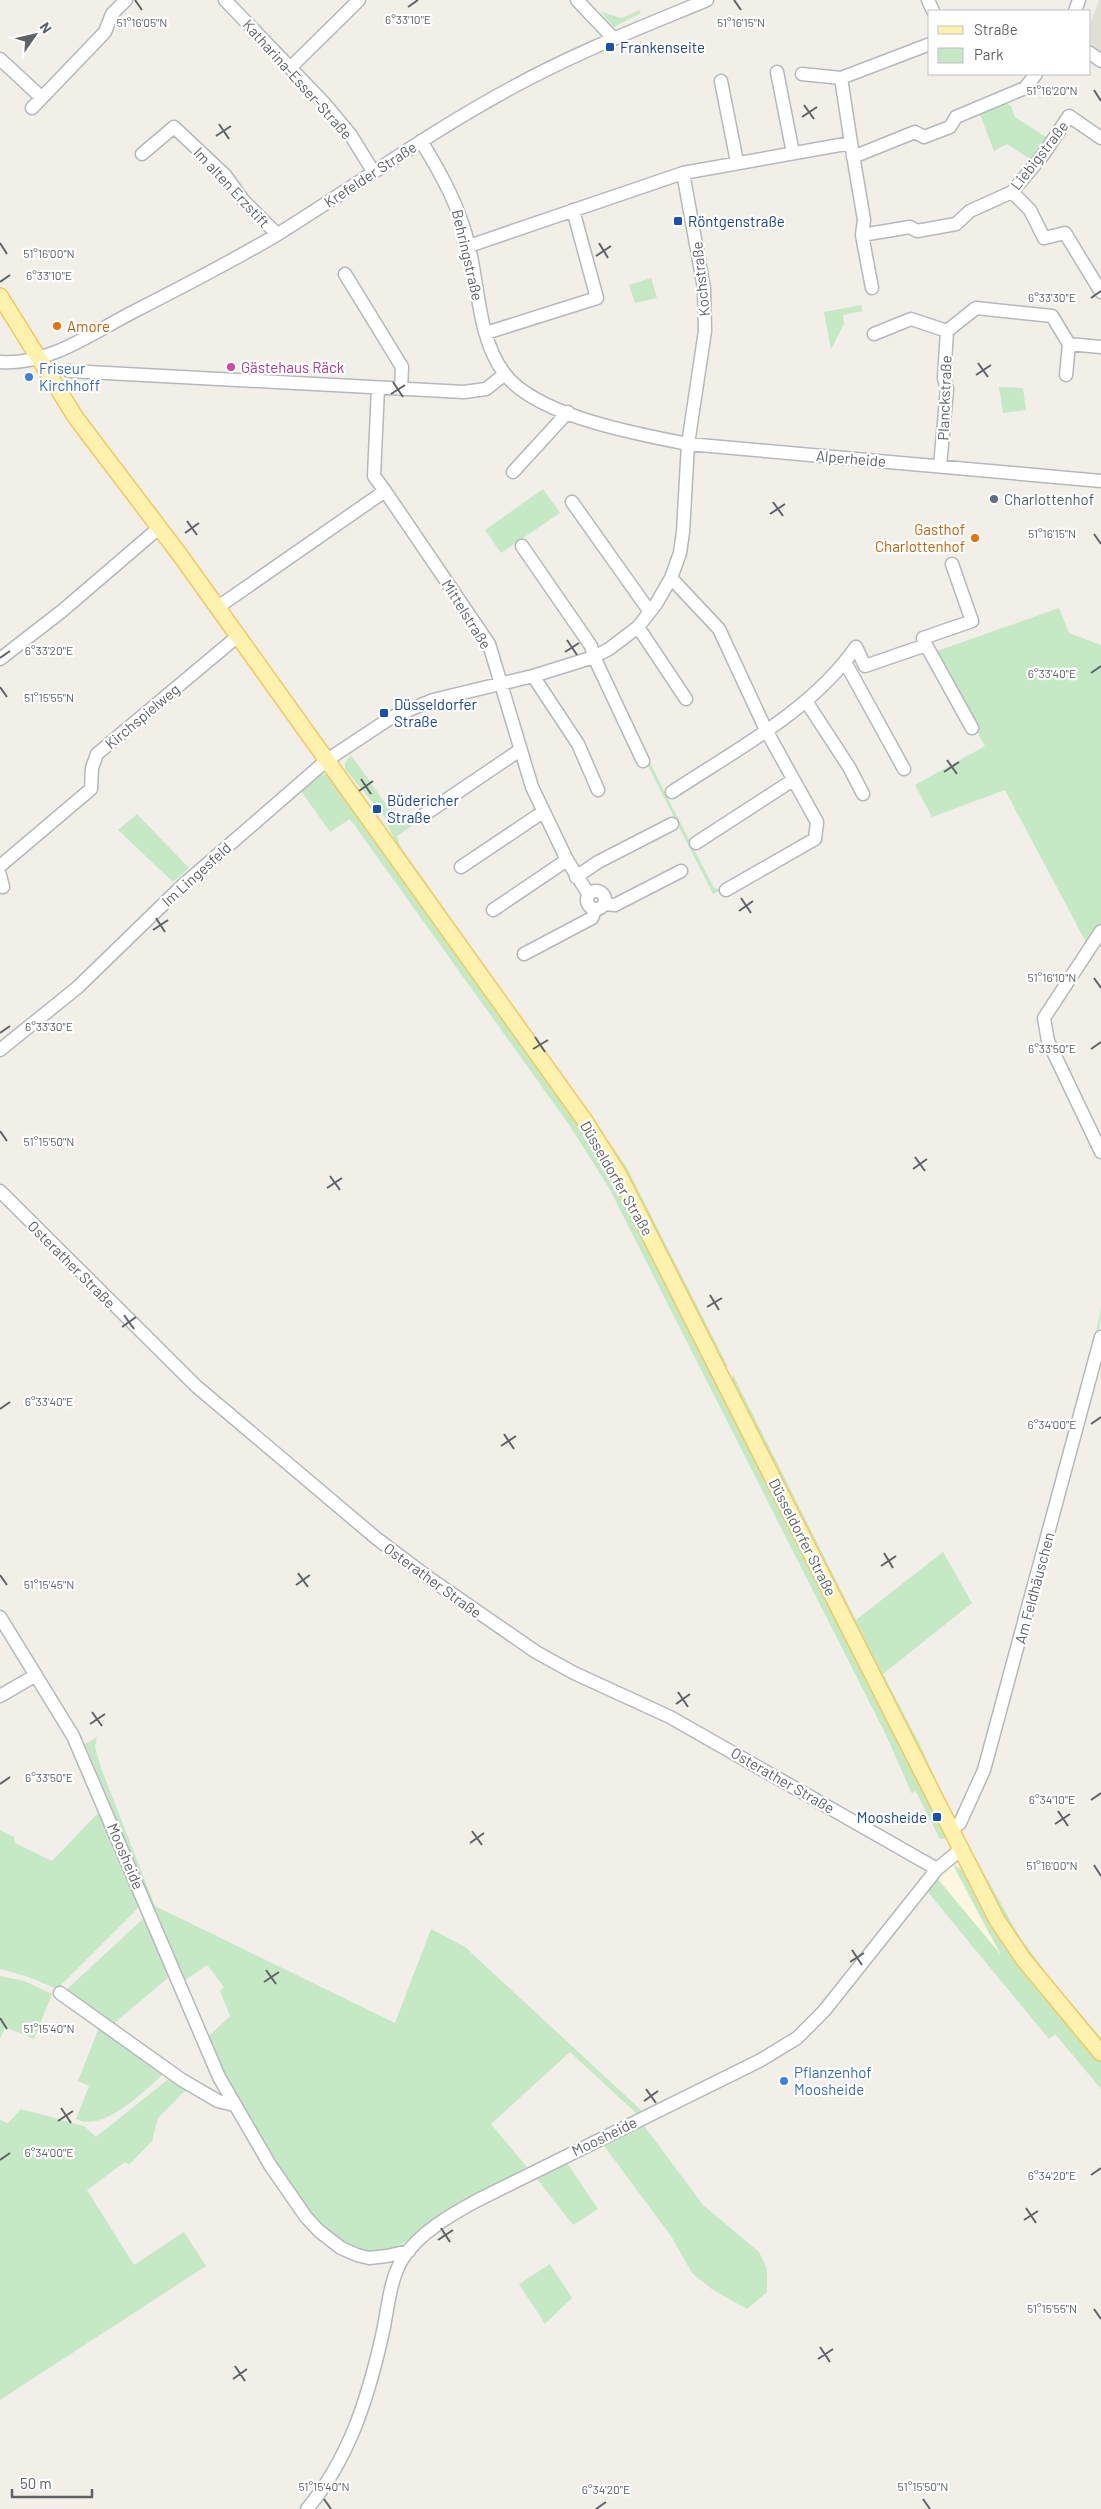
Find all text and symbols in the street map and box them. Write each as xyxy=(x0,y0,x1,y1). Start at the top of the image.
north arrow xyxy=(10,10,60,60)
legend xyxy=(928,10,1091,75)
text: 6°33'10"E xyxy=(385,12,431,26)
text: 51°16'05"N xyxy=(117,15,167,29)
street label: Katharina-Esser-Straße xyxy=(239,15,357,143)
text: 51°16'15"N xyxy=(717,15,765,29)
text: N xyxy=(37,19,56,36)
text: Straße xyxy=(974,20,1018,38)
place label: Frankenseite xyxy=(620,38,705,56)
marker: Frankenseite xyxy=(604,41,616,53)
text: Park xyxy=(974,45,1004,63)
text: 51°16'20"N xyxy=(1026,83,1078,97)
street label: Liebigstraße xyxy=(1007,117,1071,193)
street label: Krefelder Straße xyxy=(320,137,420,211)
street label: Im alten Erzstift xyxy=(190,143,274,231)
street label: Behringstraße xyxy=(449,208,487,302)
place label: Röntgenstraße xyxy=(688,212,785,230)
marker: Röntgenstraße xyxy=(672,215,684,227)
street label: Kochstraße xyxy=(687,241,713,317)
text: 51°16'00"N xyxy=(23,246,75,260)
text: 6°33'10"E xyxy=(26,268,72,282)
text: 6°33'30"E xyxy=(1028,290,1076,304)
place label: Amore xyxy=(67,317,110,335)
marker: Amore xyxy=(51,320,63,332)
street label: Planckstraße xyxy=(934,355,954,441)
place label: Gästehaus Räck xyxy=(241,358,345,376)
place label: Friseur Kirchhoff xyxy=(39,359,100,394)
marker: Gästehaus Räck xyxy=(225,361,237,373)
marker: Friseur Kirchhoff xyxy=(23,371,35,383)
street label: Alperheide xyxy=(815,446,887,470)
place label: Charlottenhof xyxy=(1004,490,1094,508)
marker: Charlottenhof xyxy=(988,493,1000,505)
place label: Gasthof Charlottenhof xyxy=(875,520,965,555)
text: 51°16'15"N xyxy=(1028,526,1076,540)
marker: Gasthof Charlottenhof xyxy=(969,532,981,544)
street label: Mittelstraße xyxy=(438,576,496,652)
text: 6°33'20"E xyxy=(25,643,73,657)
text: 6°33'40"E xyxy=(1028,666,1076,680)
street label: Kirchspielweg xyxy=(101,680,183,752)
text: 51°15'55"N xyxy=(24,690,74,704)
place label: Düsseldorfer Straße xyxy=(394,695,477,730)
marker: Düsseldorfer Straße xyxy=(378,707,390,719)
place label: Büdericher Straße xyxy=(387,791,460,826)
marker: Büdericher Straße xyxy=(371,803,383,815)
street label: Im Lingesfeld xyxy=(158,838,234,910)
text: 51°16'10"N xyxy=(1028,970,1076,984)
text: 6°33'30"E xyxy=(25,1019,73,1033)
text: 6°33'50"E xyxy=(1028,1041,1076,1055)
street label: Düsseldorfer Straße xyxy=(577,1117,657,1239)
text: 51°15'50"N xyxy=(24,1134,74,1148)
street label: Osterather Straße xyxy=(24,1216,120,1312)
text: 6°33'40"E xyxy=(25,1394,73,1408)
text: 6°34'00"E xyxy=(1028,1417,1076,1431)
street label: Düsseldorfer Straße xyxy=(766,1475,840,1599)
street label: Am Feldhäuschen xyxy=(1010,1530,1058,1646)
street label: Osterather Straße xyxy=(381,1539,485,1621)
text: 51°15'45"N xyxy=(24,1577,74,1591)
street label: Osterather Straße xyxy=(728,1743,838,1817)
text: 6°33'50"E xyxy=(25,1770,73,1784)
text: 6°34'10"E xyxy=(1029,1792,1075,1806)
place label: Moosheide xyxy=(857,1808,927,1826)
marker: Moosheide xyxy=(931,1811,943,1823)
street label: Moosheide xyxy=(104,1820,148,1892)
text: 51°16'00"N xyxy=(1026,1858,1078,1872)
text: 51°15'40"N xyxy=(23,2021,75,2035)
place label: Pflanzenhof Moosheide xyxy=(794,2063,872,2098)
marker: Pflanzenhof Moosheide xyxy=(778,2075,790,2087)
street label: Moosheide xyxy=(568,2113,640,2159)
text: 6°34'00"E xyxy=(25,2145,73,2159)
text: 6°34'20"E xyxy=(1028,2168,1076,2182)
text: 51°15'55"N xyxy=(1027,2301,1077,2315)
scale bar xyxy=(12,2466,92,2498)
text: 50 m xyxy=(20,2474,52,2492)
text: 51°15'40"N xyxy=(298,2479,350,2493)
text: 51°15'50"N xyxy=(898,2479,948,2493)
text: 6°34'20"E xyxy=(582,2482,630,2496)

